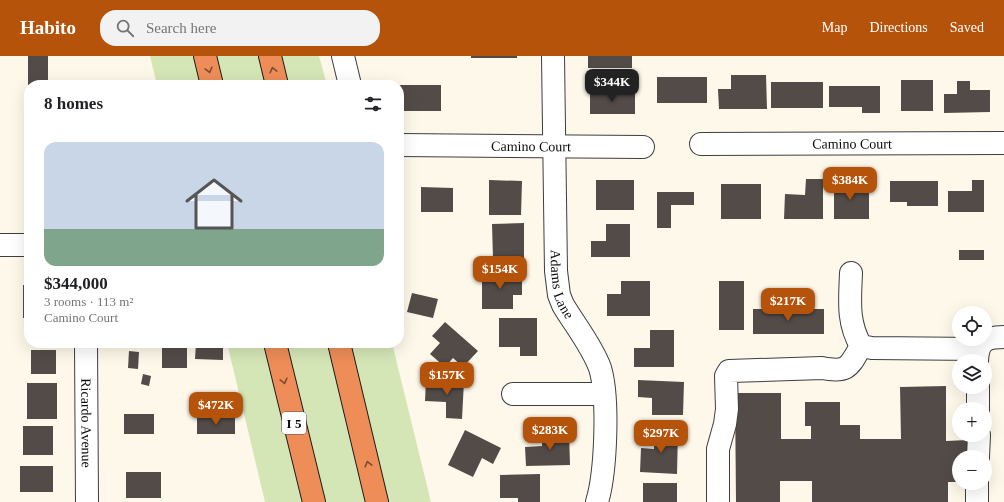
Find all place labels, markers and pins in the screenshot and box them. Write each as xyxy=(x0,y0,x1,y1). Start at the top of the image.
pin: $344K xyxy=(584,69,640,103)
pin: $384K xyxy=(822,167,878,201)
pin: $154K xyxy=(472,256,528,290)
pin: $217K xyxy=(760,288,816,322)
pin: $157K xyxy=(419,362,475,396)
pin: $472K xyxy=(188,392,244,426)
pin: $283K xyxy=(522,417,578,451)
pin: $297K xyxy=(633,420,689,454)

